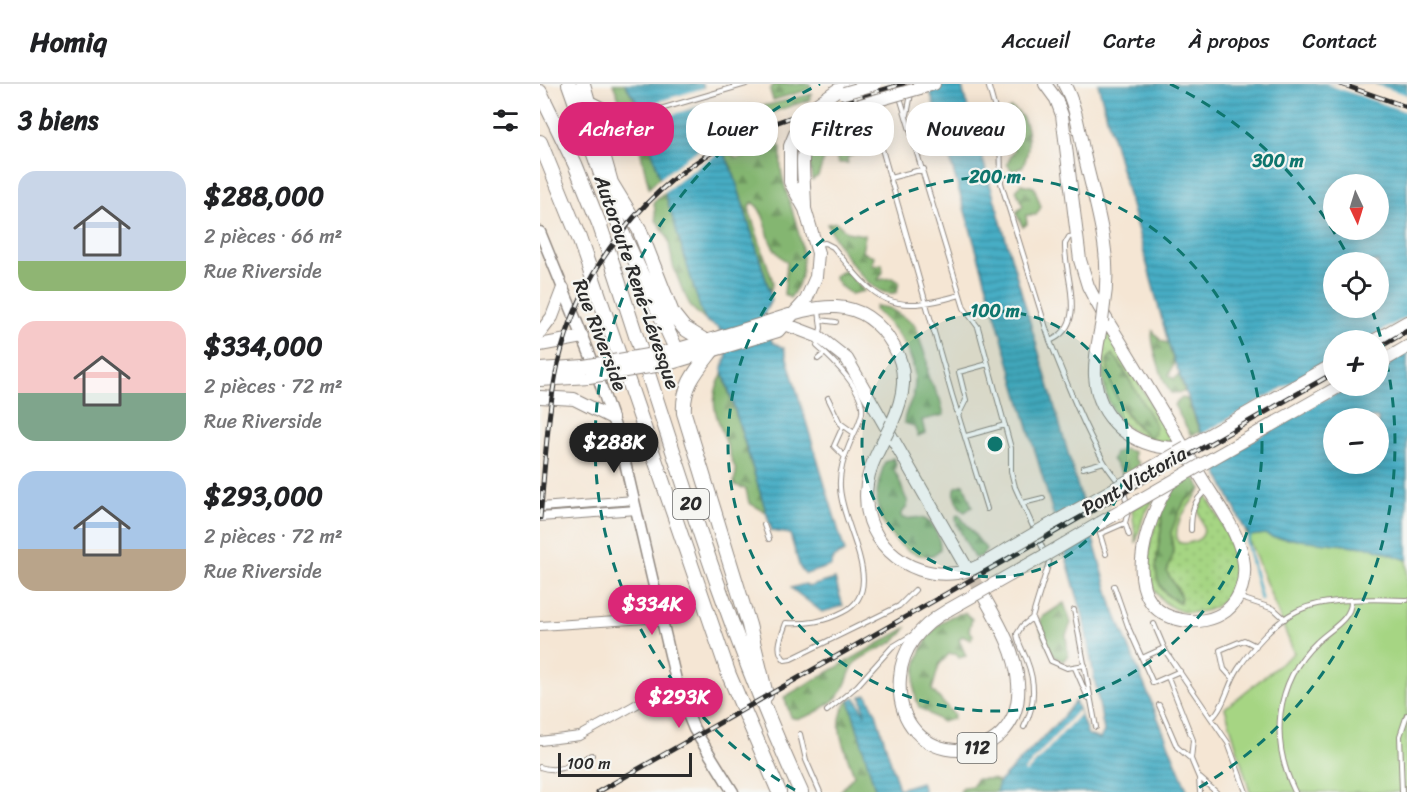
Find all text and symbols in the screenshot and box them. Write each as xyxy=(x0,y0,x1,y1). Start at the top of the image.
text: Homiq xyxy=(30,17,107,66)
text: Accueil xyxy=(1002,22,1070,60)
text: Carte xyxy=(1103,22,1156,60)
text: À propos xyxy=(1189,22,1270,60)
text: Contact xyxy=(1303,22,1377,60)
text: 3 biens xyxy=(18,97,99,143)
chip: Acheter xyxy=(558,102,674,156)
chip: Louer xyxy=(686,102,778,156)
chip: Filtres xyxy=(790,102,894,156)
chip: Nouveau xyxy=(906,102,1026,156)
icon: filters xyxy=(489,104,522,137)
text: 300 m xyxy=(1251,145,1304,177)
text: 200 m xyxy=(968,161,1021,193)
street label: Autoroute René-Lévesque xyxy=(584,169,690,394)
text: $288,000 xyxy=(204,173,324,219)
north arrow xyxy=(1323,174,1389,240)
map controls xyxy=(1323,174,1389,474)
icon: home xyxy=(66,195,138,267)
text: 2 pièces · 66 m² xyxy=(204,219,342,254)
button: locate xyxy=(1323,252,1389,318)
text: Rue Riverside xyxy=(204,254,322,289)
street label: Rue Riverside xyxy=(563,274,638,397)
text: 100 m xyxy=(971,295,1020,327)
text: $334,000 xyxy=(204,323,323,369)
button: + xyxy=(1323,330,1389,396)
icon: home xyxy=(66,345,138,417)
text: 2 pièces · 72 m² xyxy=(204,369,343,404)
text: Rue Riverside xyxy=(204,404,322,439)
button: − xyxy=(1323,408,1389,474)
pin: $288K xyxy=(572,423,656,474)
text: $288K xyxy=(583,425,645,460)
centre of rings xyxy=(985,434,1005,454)
street label: Pont Victoria xyxy=(1075,436,1194,525)
text: $293,000 xyxy=(204,473,323,519)
road number: 20 xyxy=(673,489,709,519)
icon: home xyxy=(66,495,138,567)
text: 2 pièces · 72 m² xyxy=(204,519,343,554)
text: Rue Riverside xyxy=(204,554,322,589)
pin: $334K xyxy=(610,585,694,636)
text: $334K xyxy=(622,587,682,622)
pin: $293K xyxy=(637,678,721,729)
text: $293K xyxy=(649,680,709,715)
road number: 112 xyxy=(958,733,996,763)
text: 100 m xyxy=(567,749,611,778)
scale bar xyxy=(558,750,692,778)

